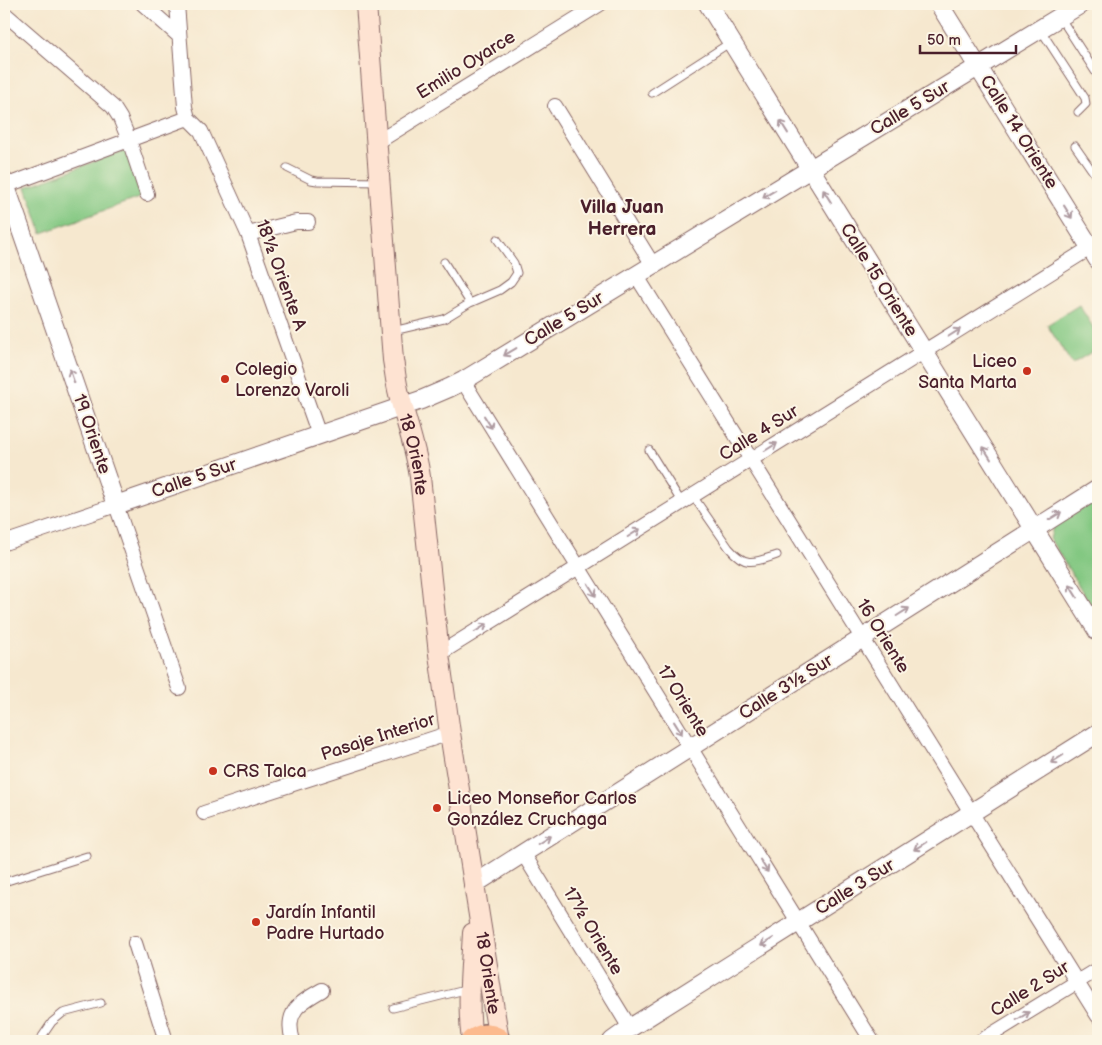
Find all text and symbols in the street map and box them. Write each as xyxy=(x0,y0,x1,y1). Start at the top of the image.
scale bar xyxy=(920,22,1016,54)
street label: Emilio Oyarce xyxy=(413,26,519,104)
text: 50 m xyxy=(927,31,961,50)
street label: Calle 14 Oriente xyxy=(976,71,1063,193)
street label: Calle 5 Sur xyxy=(867,76,954,140)
one-way arrow xyxy=(779,121,789,135)
one-way arrow xyxy=(822,189,832,203)
one-way arrow xyxy=(762,190,776,200)
district label: Villa Juan Herrera xyxy=(580,196,664,241)
one-way arrow xyxy=(1064,204,1074,218)
street label: 18½ Oriente A xyxy=(251,217,311,333)
street label: Calle 15 Oriente xyxy=(836,220,922,341)
street label: Calle 5 Sur xyxy=(521,287,608,351)
one-way arrow xyxy=(946,328,960,338)
one-way arrow xyxy=(504,347,518,357)
place label: Liceo Santa Marta xyxy=(918,351,1017,393)
place label: Colegio Lorenzo Varoli xyxy=(235,359,349,401)
marker: Liceo Santa Marta xyxy=(1021,365,1033,377)
one-way arrow xyxy=(66,368,76,384)
marker: Colegio Lorenzo Varoli xyxy=(219,373,231,385)
street label: 19 Oriente xyxy=(69,391,116,477)
street label: Calle 4 Sur xyxy=(716,400,803,466)
street label: 18 Oriente xyxy=(394,411,432,497)
one-way arrow xyxy=(484,415,494,429)
one-way arrow xyxy=(764,442,778,452)
one-way arrow xyxy=(982,446,992,460)
street label: Calle 5 Sur xyxy=(149,453,240,502)
one-way arrow xyxy=(1048,511,1062,521)
one-way arrow xyxy=(626,528,640,538)
one-way arrow xyxy=(588,583,598,597)
one-way arrow xyxy=(1067,584,1077,598)
street label: 16 Oriente xyxy=(852,595,914,677)
one-way arrow xyxy=(896,607,910,617)
one-way arrow xyxy=(473,623,487,633)
street label: Calle 3½ Sur xyxy=(735,650,837,724)
street label: 17 Oriente xyxy=(653,661,713,741)
street label: Pasaje Interior xyxy=(318,709,438,765)
one-way arrow xyxy=(673,721,683,735)
one-way arrow xyxy=(1050,754,1064,765)
place label: CRS Talca xyxy=(223,761,307,782)
marker: CRS Talca xyxy=(207,765,219,777)
place label: Liceo Monseñor Carlos González Cruchaga xyxy=(447,788,637,830)
marker: Liceo Monseñor Carlos González Cruchaga xyxy=(431,802,443,814)
one-way arrow xyxy=(537,835,551,845)
one-way arrow xyxy=(913,842,927,852)
street label: Calle 3 Sur xyxy=(812,854,899,920)
one-way arrow xyxy=(759,859,769,873)
street label: 17½ Oriente xyxy=(559,883,628,979)
place label: Jardín Infantil Padre Hurtado xyxy=(266,902,384,944)
marker: Jardín Infantil Padre Hurtado xyxy=(250,916,262,928)
street label: 18 Oriente xyxy=(471,930,505,1016)
one-way arrow xyxy=(761,938,775,948)
street label: Calle 2 Sur xyxy=(987,956,1074,1021)
one-way arrow xyxy=(1015,1010,1029,1020)

